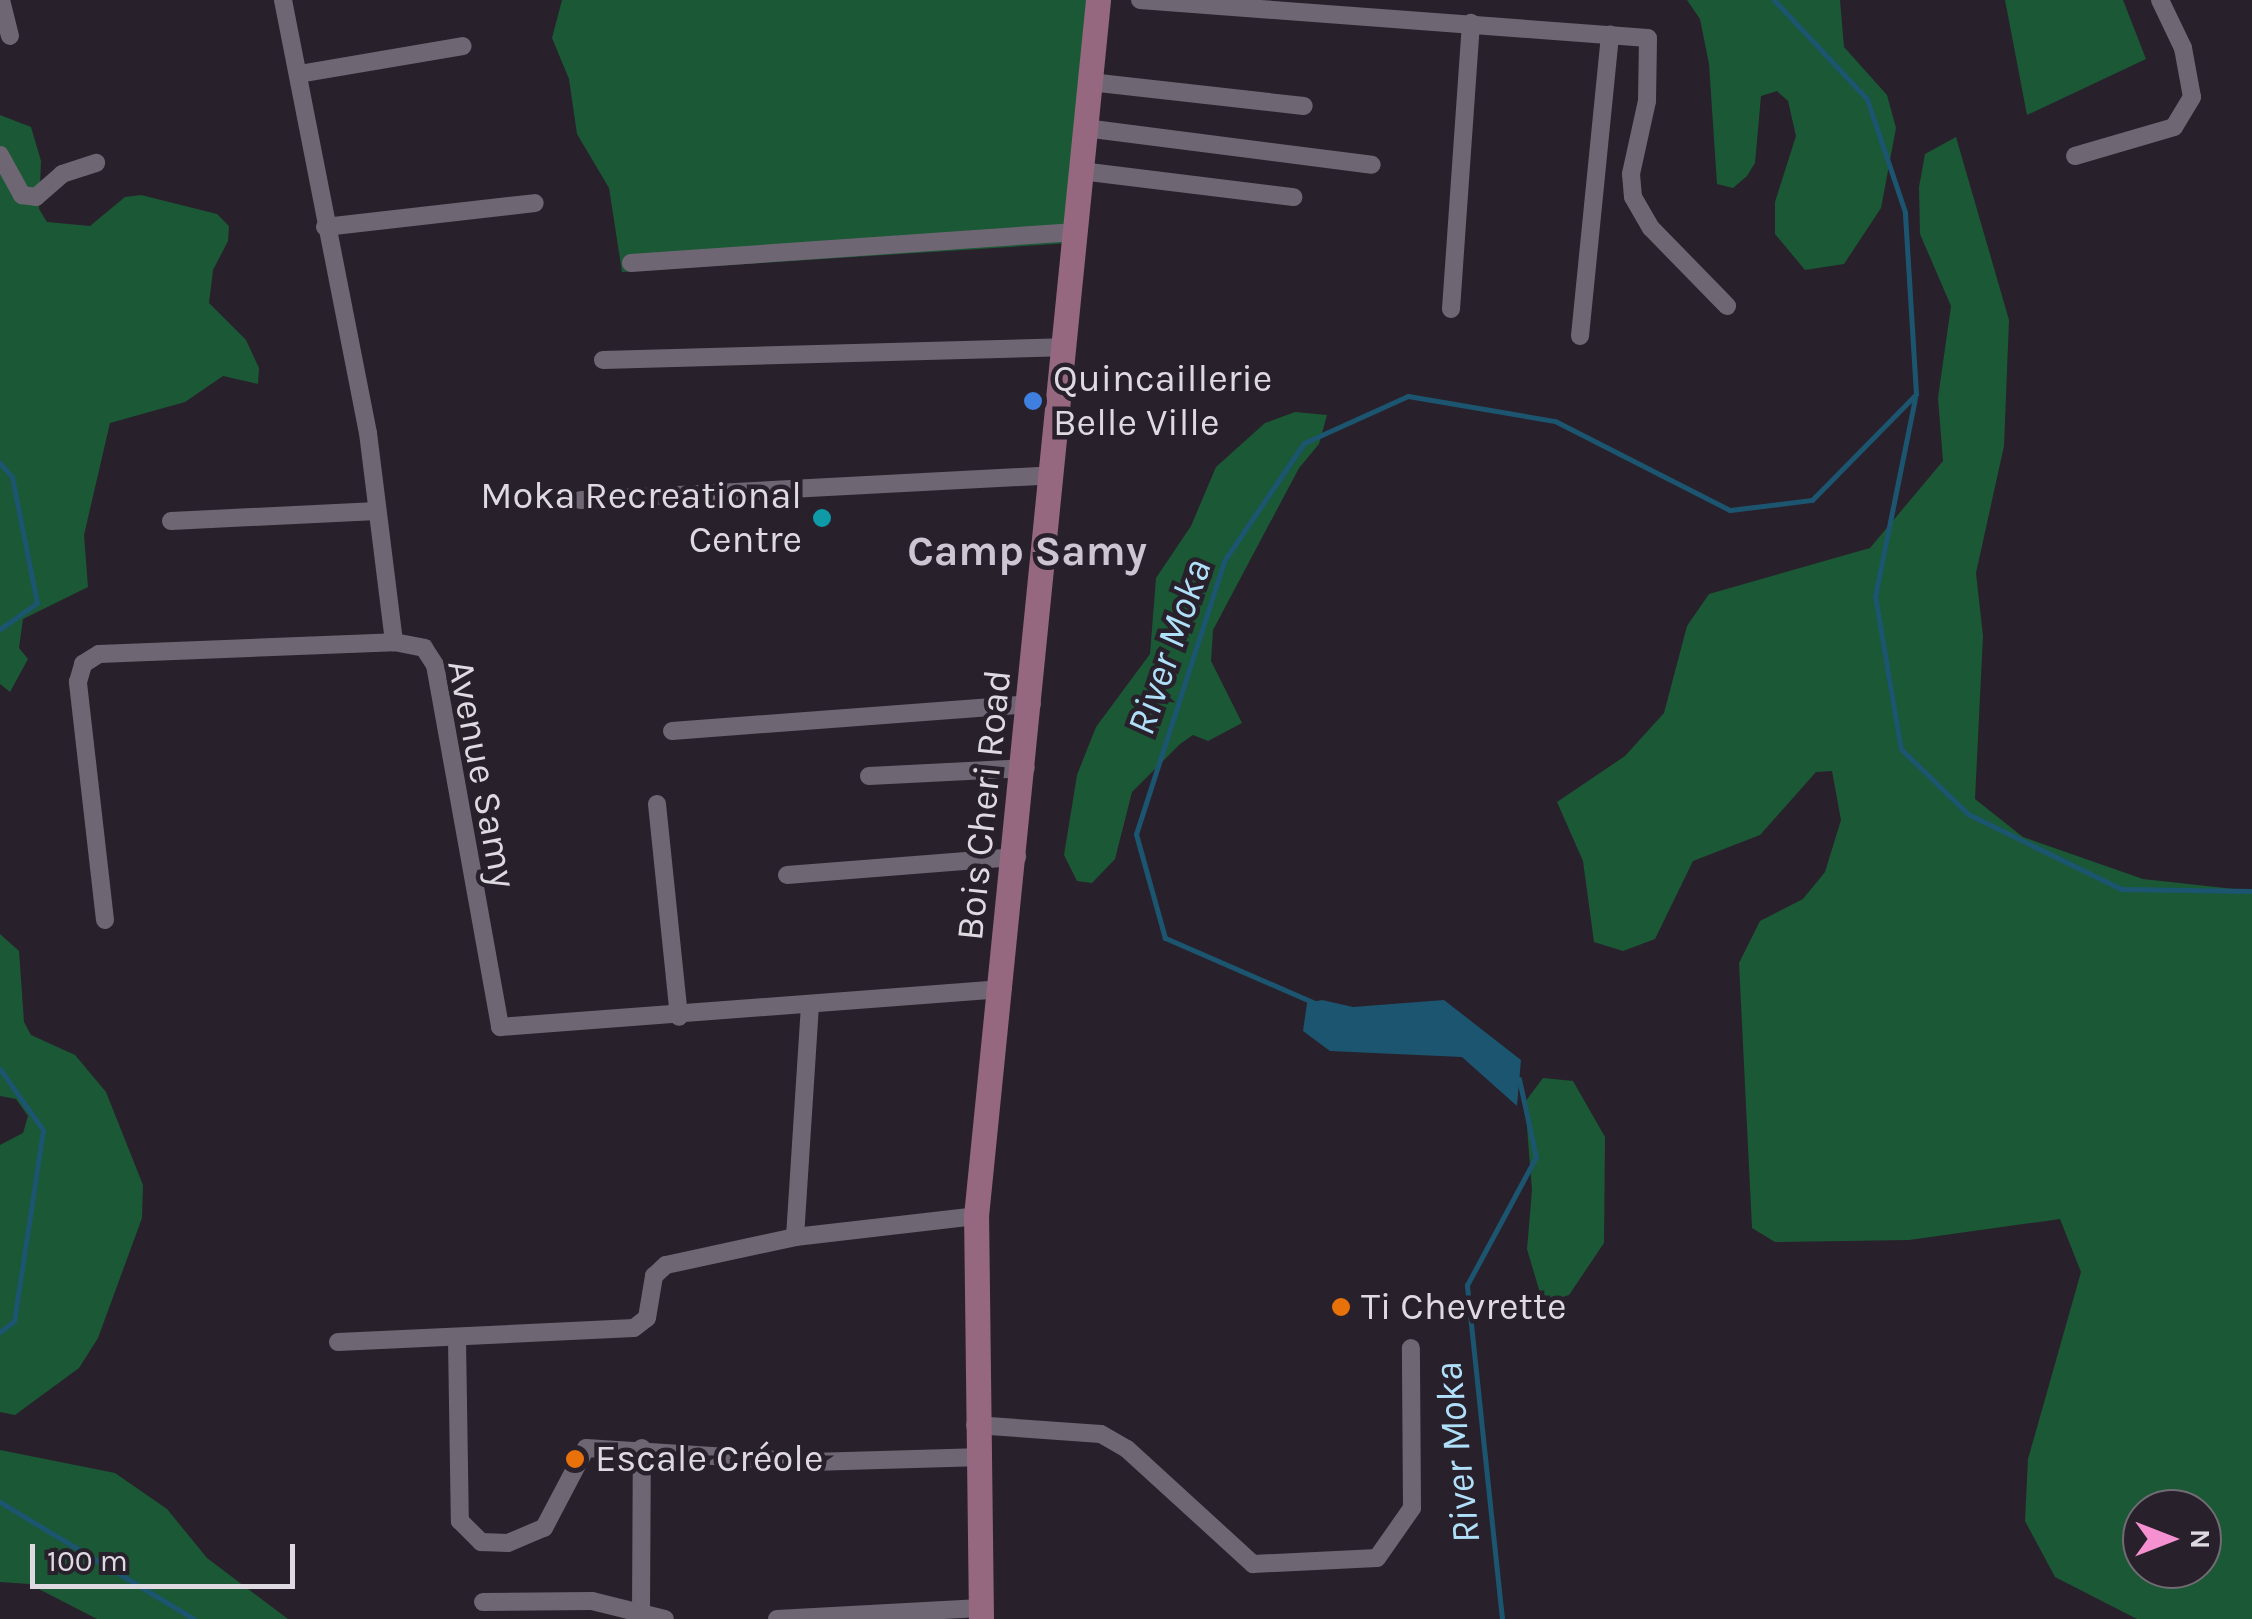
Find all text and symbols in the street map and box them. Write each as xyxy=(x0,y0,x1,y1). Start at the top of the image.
place label: Quincaillerie Belle Ville xyxy=(1053,356,1272,446)
marker: Quincaillerie Belle Ville xyxy=(1022,390,1044,412)
place label: Moka Recreational Centre xyxy=(480,473,802,562)
marker: Moka Recreational Centre xyxy=(811,507,833,529)
district label: Camp Samy xyxy=(907,526,1147,576)
water label: River Moka xyxy=(1117,553,1221,741)
street label: Avenue Samy xyxy=(438,656,526,892)
street label: Bois Cheri Road xyxy=(947,667,1021,943)
place label: Ti Chevrette xyxy=(1361,1284,1567,1330)
marker: Ti Chevrette xyxy=(1330,1296,1352,1318)
water label: River Moka xyxy=(1424,1360,1490,1546)
place label: Escale Créole xyxy=(595,1436,823,1482)
marker: Escale Créole xyxy=(564,1448,586,1470)
north arrow xyxy=(2122,1489,2222,1589)
scale bar xyxy=(35,1524,300,1586)
text: N xyxy=(2184,1529,2217,1549)
text: 100 m xyxy=(47,1543,128,1579)

